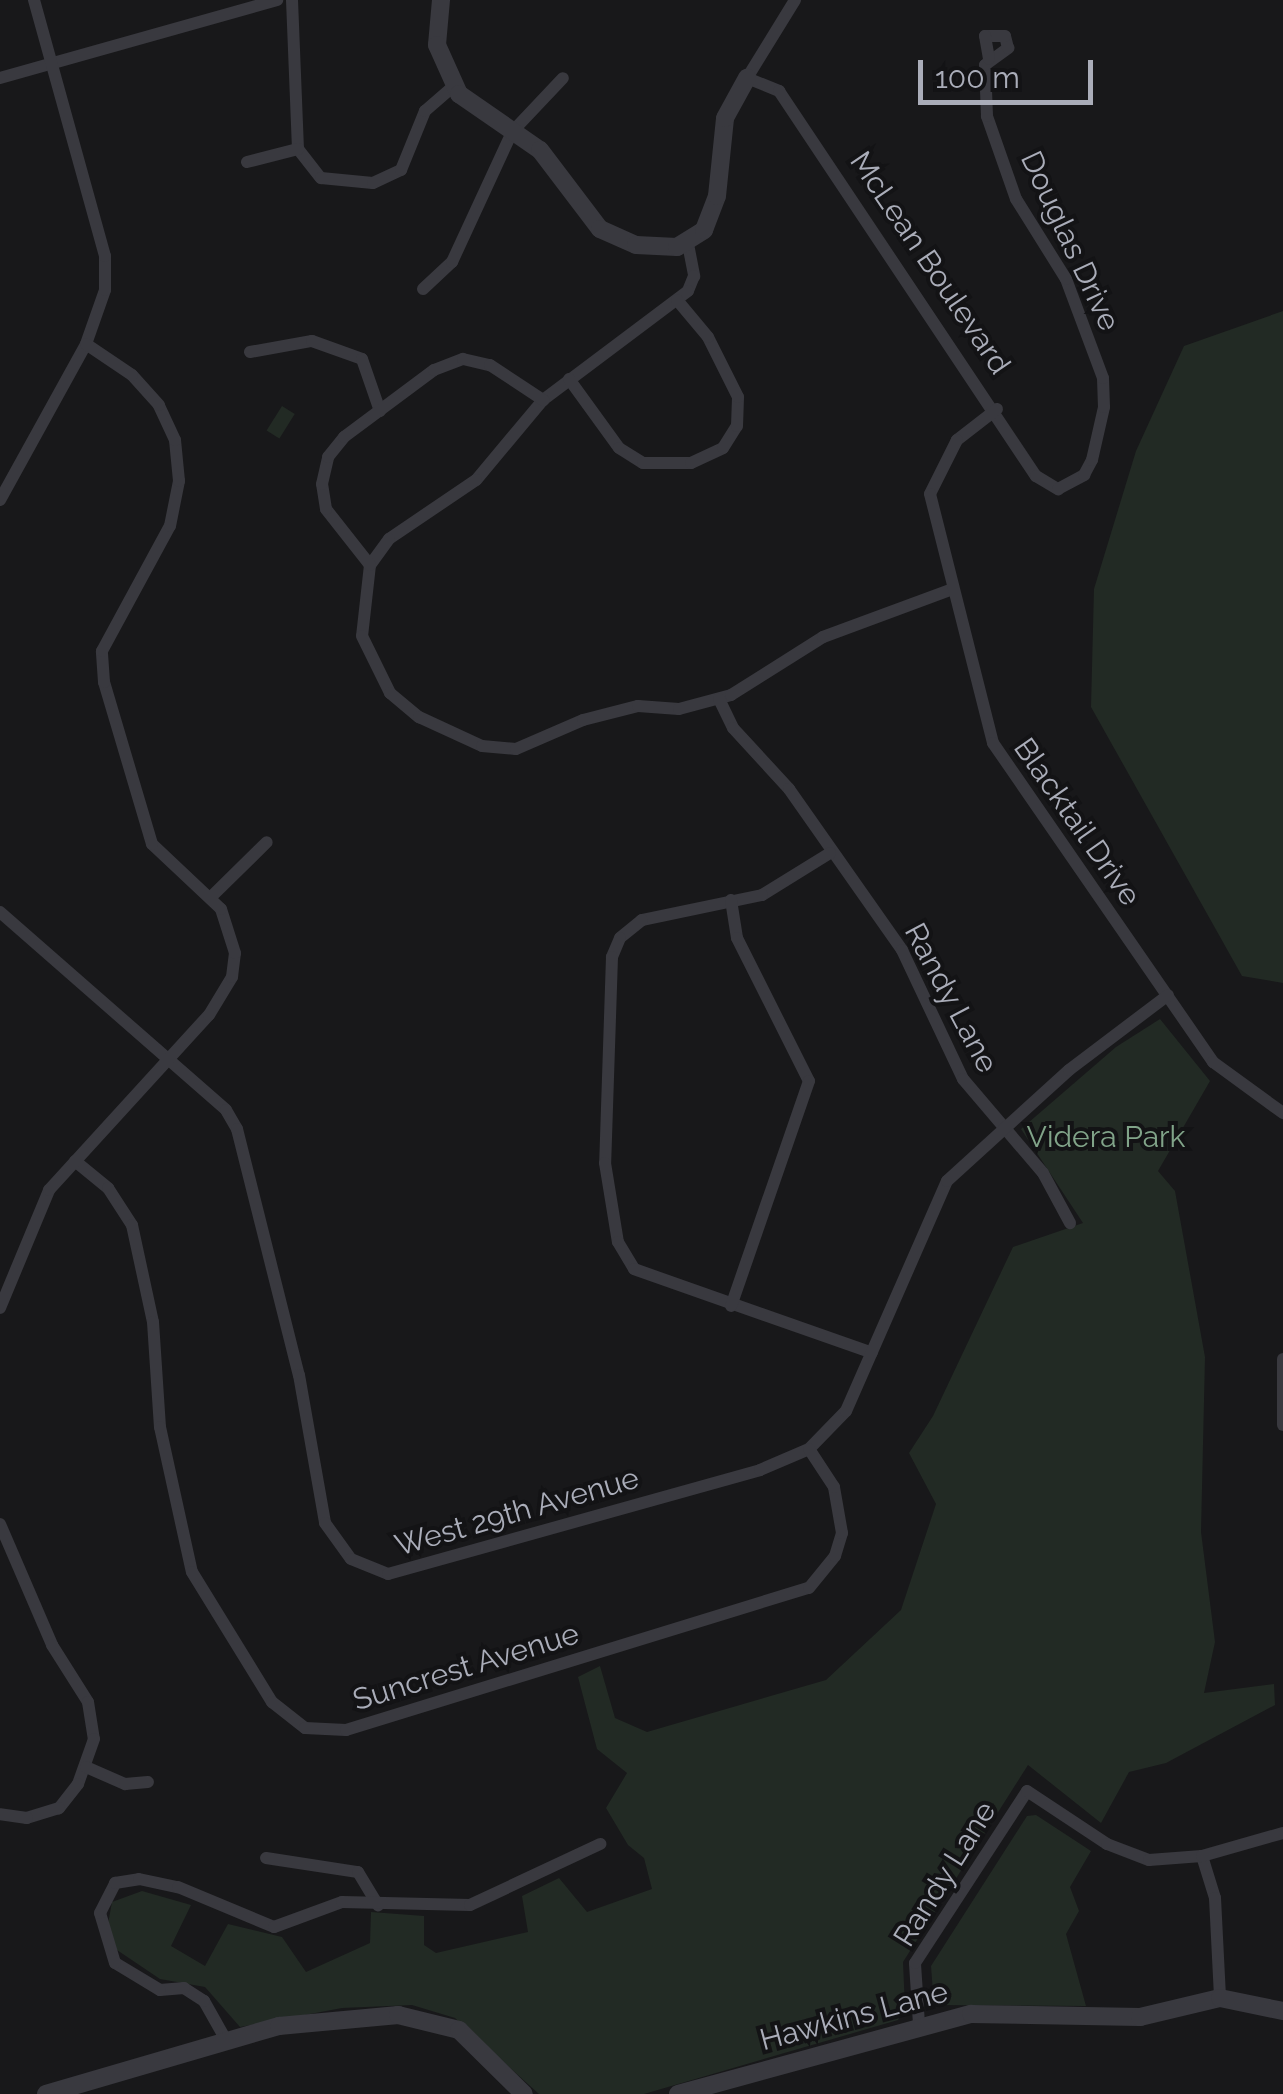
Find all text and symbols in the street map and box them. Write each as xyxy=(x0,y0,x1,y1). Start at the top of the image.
scale bar xyxy=(923,40,1098,102)
text: 100 m xyxy=(935,60,1020,95)
street label: McLean Boulevard xyxy=(842,145,1018,381)
street label: Douglas Drive xyxy=(1013,146,1127,336)
street label: Blacktail Drive xyxy=(1006,731,1148,913)
street label: Randy Lane xyxy=(896,917,1006,1079)
park label: Videra Park xyxy=(1027,1119,1185,1155)
street label: West 29th Avenue xyxy=(391,1460,643,1564)
street label: Suncrest Avenue xyxy=(348,1615,584,1719)
street label: Randy Lane xyxy=(886,1795,1004,1953)
street label: Hawkins Lane xyxy=(756,1974,952,2058)

